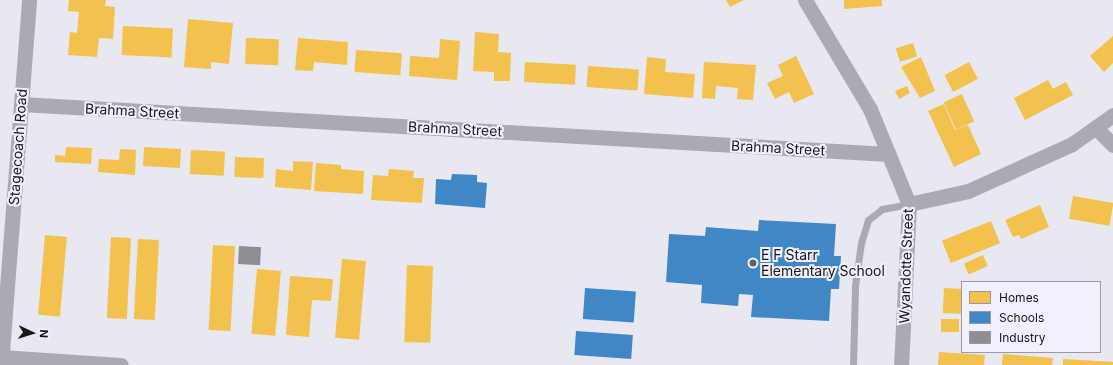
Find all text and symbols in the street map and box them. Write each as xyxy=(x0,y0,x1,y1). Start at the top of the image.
street label: Stagecoach Road xyxy=(6,88,30,206)
street label: Brahma Street xyxy=(85,100,179,122)
street label: Brahma Street xyxy=(408,118,502,140)
street label: Brahma Street xyxy=(731,137,825,159)
street label: Wyandotte Street xyxy=(896,208,916,324)
place label: E F Starr Elementary School xyxy=(761,247,885,280)
marker: E F Starr Elementary School xyxy=(748,258,758,268)
legend xyxy=(961,281,1101,353)
text: Homes xyxy=(999,290,1039,305)
text: Schools xyxy=(999,310,1044,325)
north arrow xyxy=(12,313,52,353)
text: N xyxy=(37,329,51,339)
text: Industry xyxy=(999,330,1045,345)

